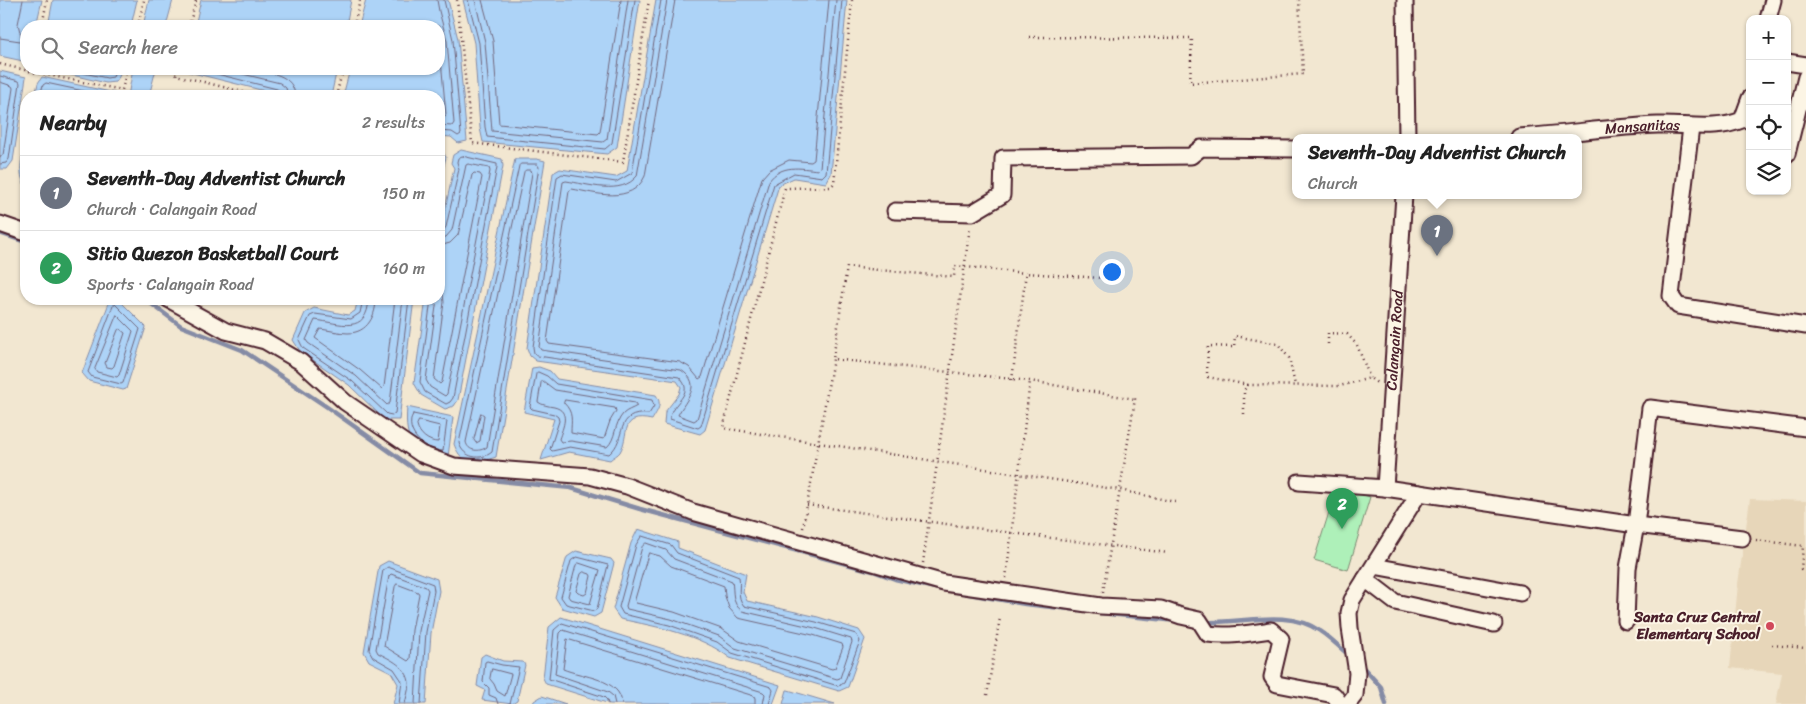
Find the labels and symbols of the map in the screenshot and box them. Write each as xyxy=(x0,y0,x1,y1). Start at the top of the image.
street label: Mansanitas xyxy=(1604,112,1681,142)
pin: 1 xyxy=(1421,215,1453,256)
your location xyxy=(1099,259,1125,285)
street label: Calangain Road xyxy=(1378,288,1411,391)
pin: 2 xyxy=(1326,488,1358,529)
place label: Santa Cruz Central Elementary School xyxy=(1633,604,1761,647)
marker: Santa Cruz Central Elementary School xyxy=(1764,620,1776,632)

